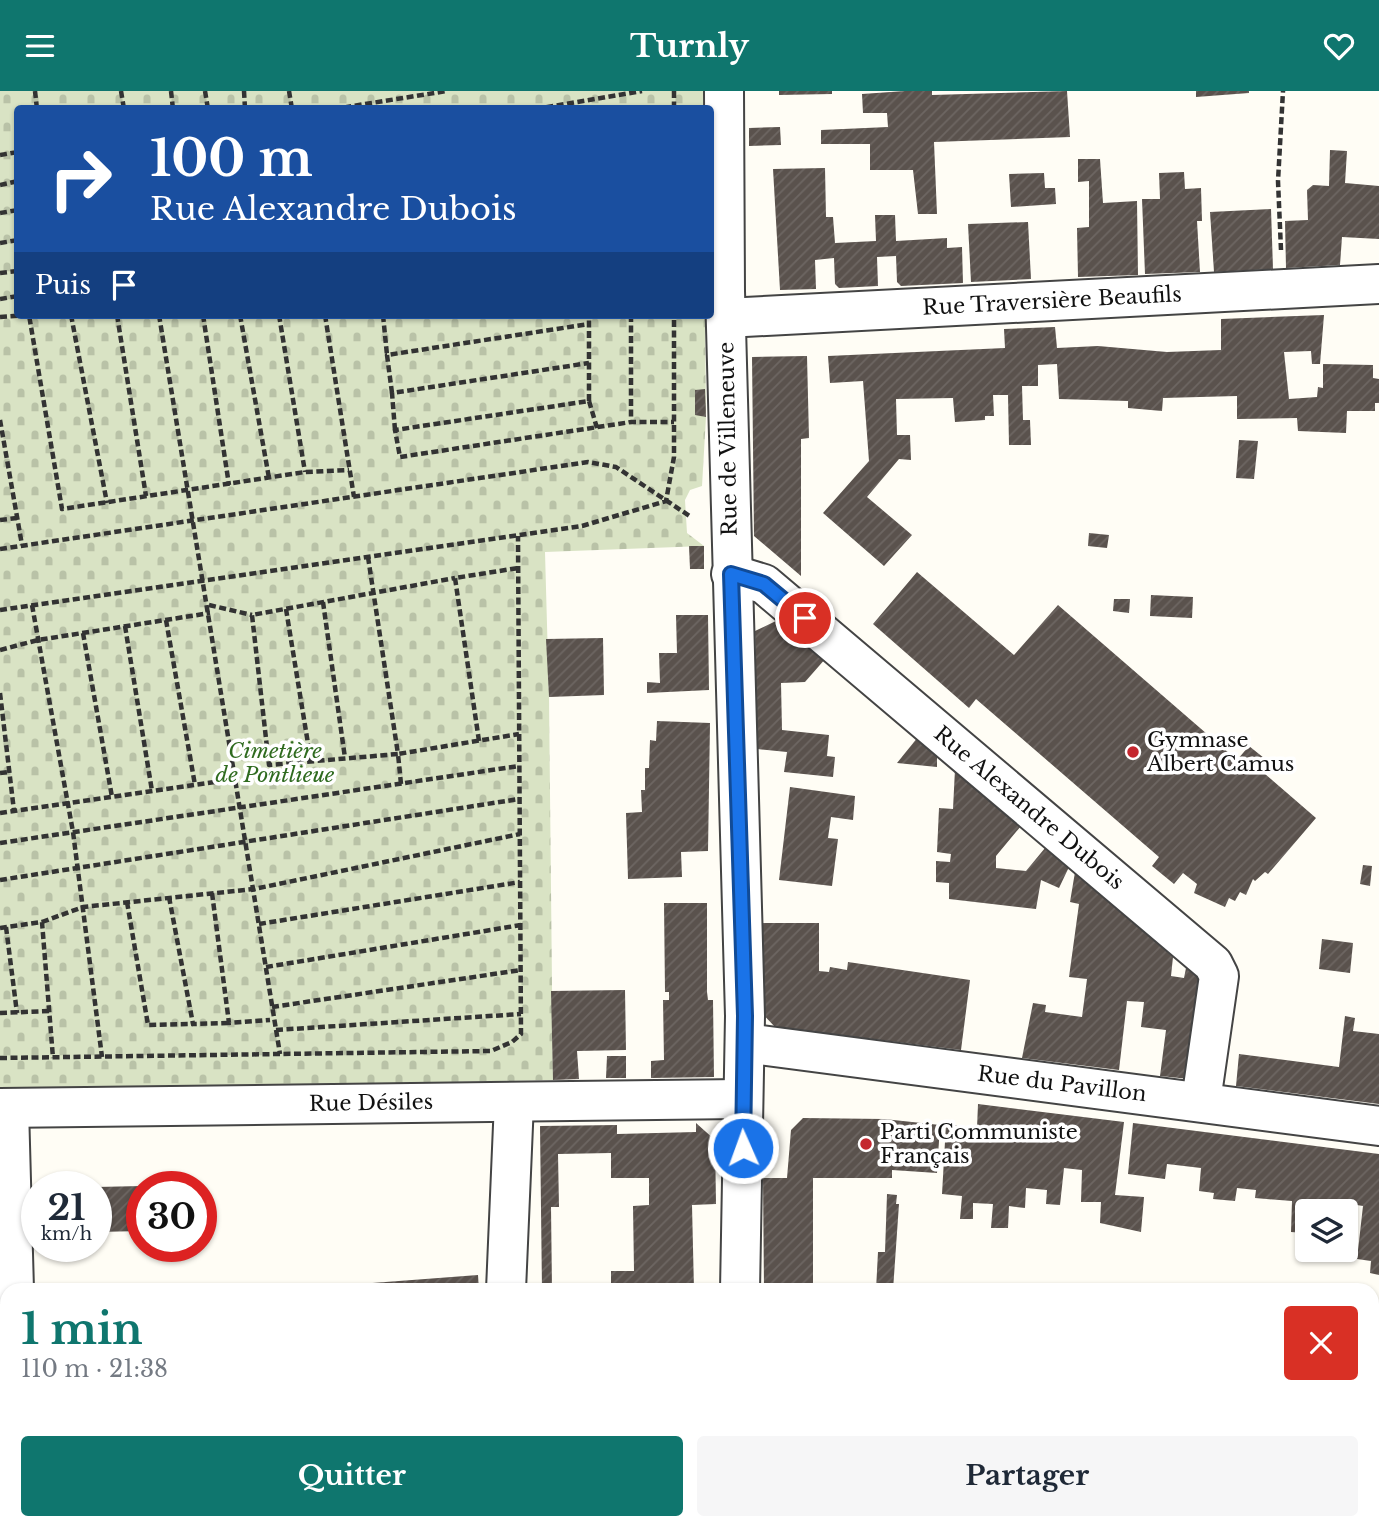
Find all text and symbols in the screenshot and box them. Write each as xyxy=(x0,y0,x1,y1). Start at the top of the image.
text: Turnly xyxy=(630,26,749,66)
icon: menu xyxy=(21,27,59,65)
icon: heart xyxy=(1320,27,1358,65)
text: 100 m xyxy=(150,128,313,189)
icon: right xyxy=(35,133,126,224)
text: Rue Alexandre Dubois xyxy=(150,189,516,229)
icon: arrive xyxy=(105,266,143,304)
text: Puis xyxy=(35,269,91,301)
street label: Rue Traversière Beaufils xyxy=(922,281,1182,321)
street label: Rue de Villeneuve xyxy=(713,342,743,536)
pin xyxy=(775,588,835,648)
icon: arrive xyxy=(786,599,824,637)
street label: Rue Alexandre Dubois xyxy=(929,721,1129,895)
place label: Gymnase Albert Camus xyxy=(1146,727,1294,777)
park label: Cimetière de Pontlieue xyxy=(216,738,335,788)
marker: Gymnase Albert Camus xyxy=(1125,744,1141,760)
street label: Rue du Pavillon xyxy=(976,1061,1148,1107)
street label: Rue Désiles xyxy=(309,1089,433,1117)
position arrow xyxy=(706,1111,780,1185)
place label: Parti Communiste Français xyxy=(880,1119,1078,1169)
marker: Parti Communiste Français xyxy=(858,1136,874,1152)
speed limit sign: 30 xyxy=(126,1171,217,1262)
text: 21 xyxy=(47,1186,86,1229)
map controls xyxy=(1295,1199,1358,1262)
button: layers xyxy=(1295,1199,1358,1262)
text: km/h xyxy=(41,1223,92,1245)
text: 1 min xyxy=(21,1303,143,1355)
button: close xyxy=(1284,1306,1358,1380)
text: 110 m · 21:38 xyxy=(21,1355,168,1383)
button: Quitter xyxy=(21,1436,683,1516)
button: Partager xyxy=(697,1436,1358,1516)

